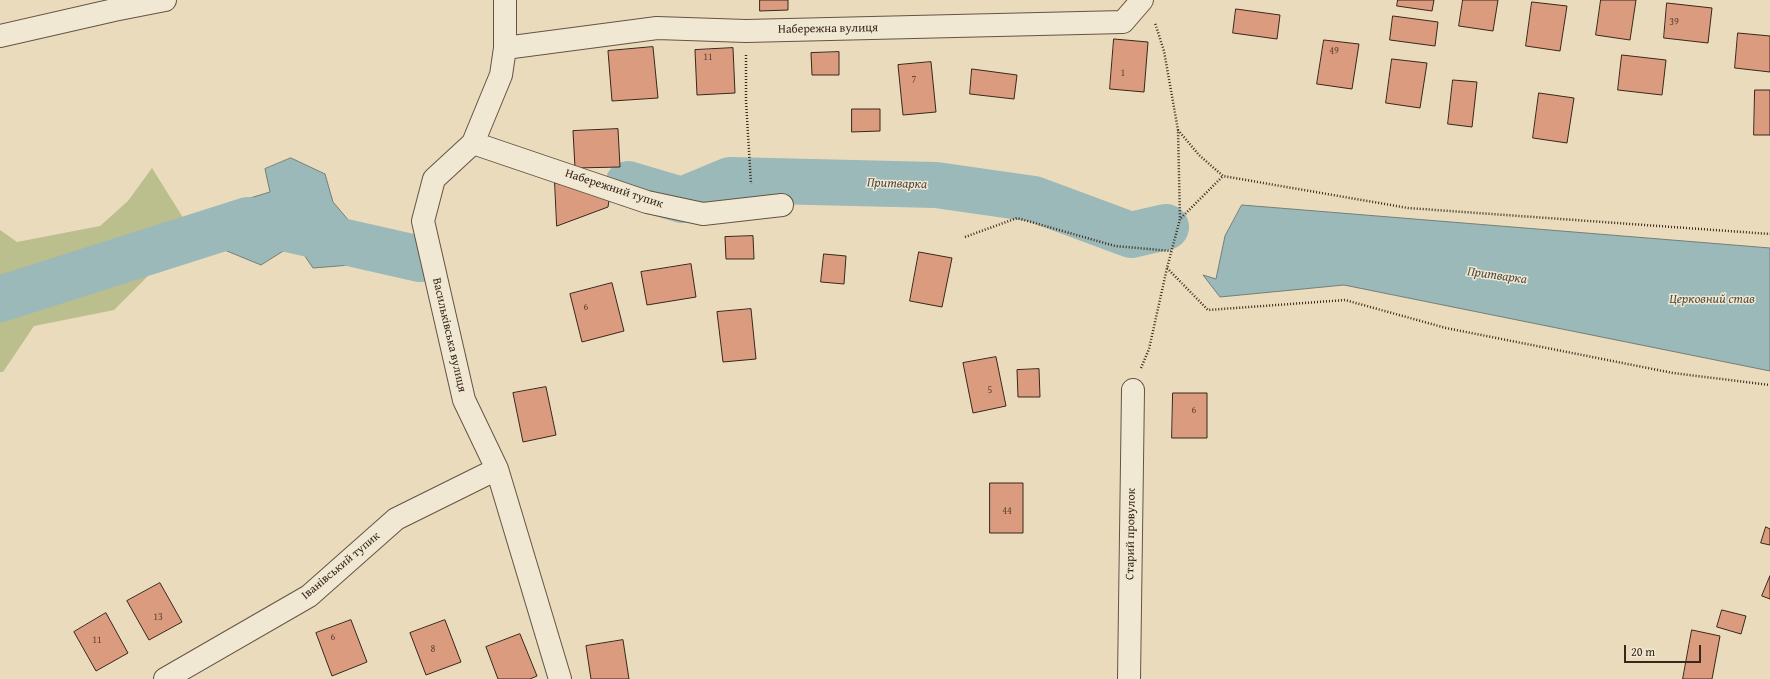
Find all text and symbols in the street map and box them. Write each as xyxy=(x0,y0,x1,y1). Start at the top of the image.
house number: 39 xyxy=(1669,16,1679,28)
street label: Набережна вулиця xyxy=(778,21,878,37)
house number: 49 xyxy=(1329,45,1339,57)
house number: 11 xyxy=(703,51,713,63)
house number: 1 xyxy=(1121,67,1125,79)
house number: 7 xyxy=(912,73,916,85)
street label: Набережний тупик xyxy=(563,166,665,212)
water label: Притварка xyxy=(867,175,927,193)
water label: Притварка xyxy=(1466,264,1528,288)
street label: Васильківська вулиця xyxy=(429,276,469,394)
water label: Церковний став xyxy=(1669,292,1755,308)
house number: 6 xyxy=(584,301,588,313)
house number: 5 xyxy=(988,384,992,396)
house number: 6 xyxy=(1192,404,1196,416)
street label: Старий провулок xyxy=(1123,488,1139,580)
house number: 44 xyxy=(1002,505,1012,517)
street label: Іванівський тупик xyxy=(299,529,383,603)
house number: 13 xyxy=(153,611,163,623)
house number: 6 xyxy=(331,631,335,643)
house number: 11 xyxy=(92,634,102,646)
scale bar xyxy=(1626,637,1703,663)
house number: 8 xyxy=(431,643,435,655)
text: 20 m xyxy=(1631,643,1655,660)

